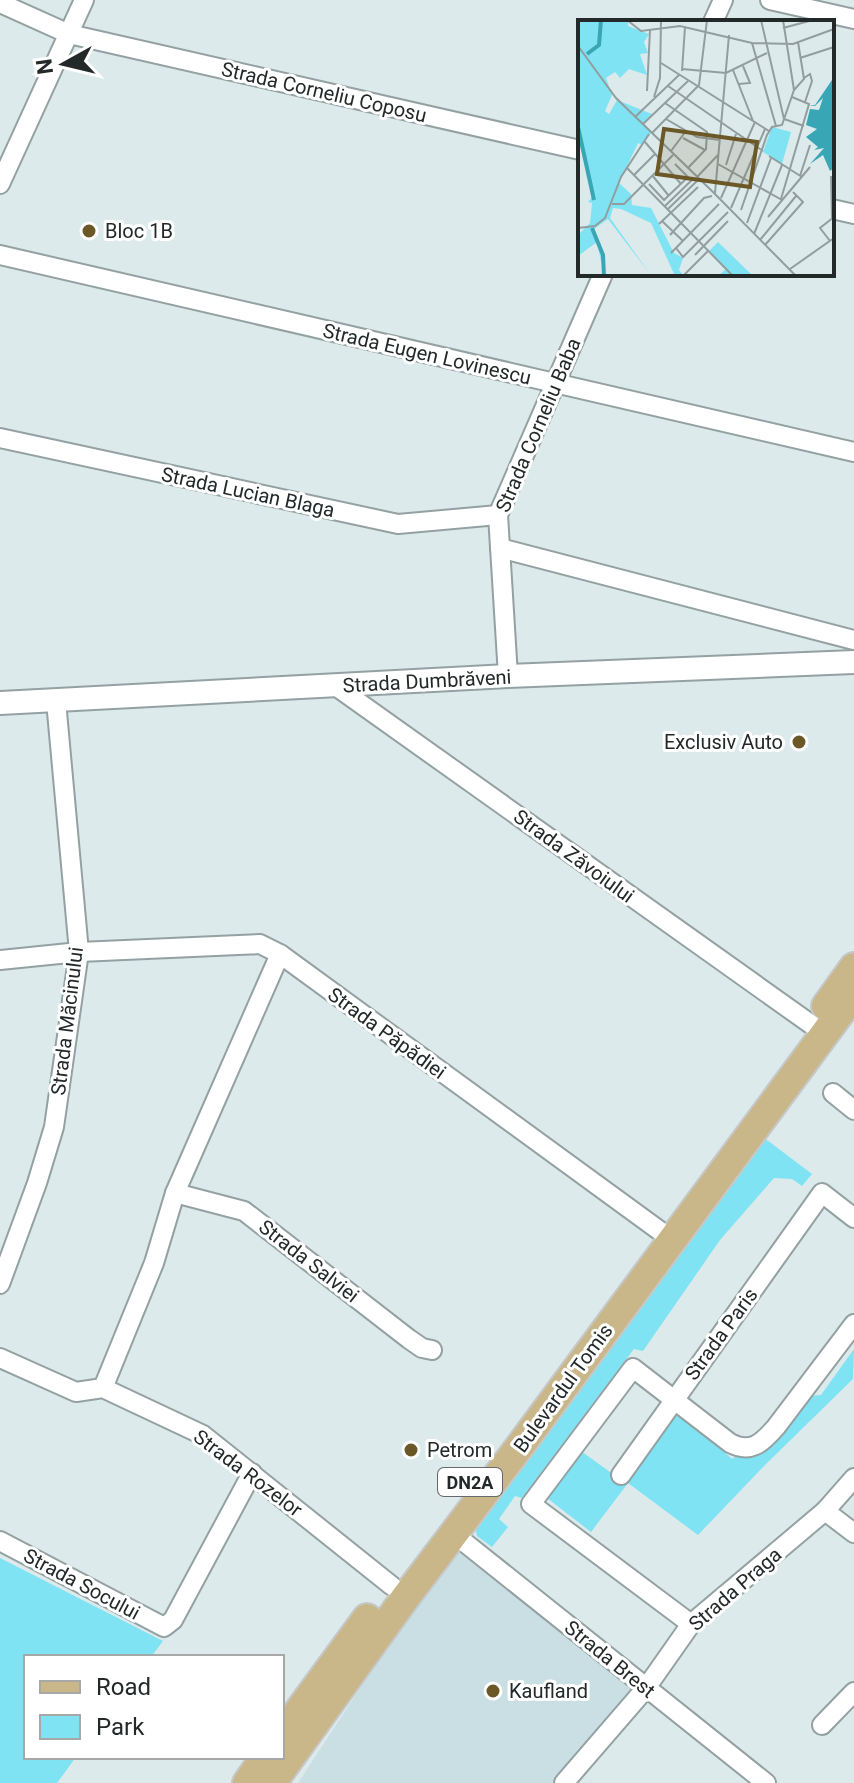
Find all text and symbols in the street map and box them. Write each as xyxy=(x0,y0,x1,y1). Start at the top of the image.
inset map xyxy=(578,20,834,276)
north arrow xyxy=(24,24,104,104)
text: N xyxy=(31,57,58,76)
street label: Strada Corneliu Coposu xyxy=(219,57,429,127)
place label: Bloc 1B xyxy=(105,219,173,243)
marker: Bloc 1B xyxy=(80,222,98,240)
street label: Strada Eugen Lovinescu xyxy=(321,318,533,390)
street label: Strada Corneliu Baba xyxy=(490,334,586,516)
street label: Strada Lucian Blaga xyxy=(159,462,337,522)
street label: Strada Dumbrăveni xyxy=(342,665,512,697)
place label: Exclusiv Auto xyxy=(664,730,783,754)
marker: Exclusiv Auto xyxy=(790,733,808,751)
street label: Strada Zăvoiului xyxy=(509,804,639,908)
street label: Strada Măcinului xyxy=(46,945,88,1097)
street label: Strada Păpădiei xyxy=(323,982,451,1084)
street label: Strada Salviei xyxy=(254,1214,364,1308)
street label: Strada Paris xyxy=(680,1283,762,1385)
street label: Bulevardul Tomis xyxy=(508,1319,618,1457)
street label: Strada Rozelor xyxy=(189,1424,307,1522)
place label: Petrom xyxy=(427,1438,492,1462)
marker: Petrom xyxy=(402,1441,420,1459)
road number: DN2A xyxy=(438,1468,502,1496)
street label: Strada Praga xyxy=(684,1542,786,1636)
street label: Strada Socului xyxy=(20,1543,144,1625)
street label: Strada Brest xyxy=(560,1615,660,1703)
legend xyxy=(24,1655,284,1759)
text: Road xyxy=(96,1673,151,1701)
place label: Kaufland xyxy=(509,1679,588,1703)
marker: Kaufland xyxy=(484,1682,502,1700)
text: Park xyxy=(96,1713,145,1741)

